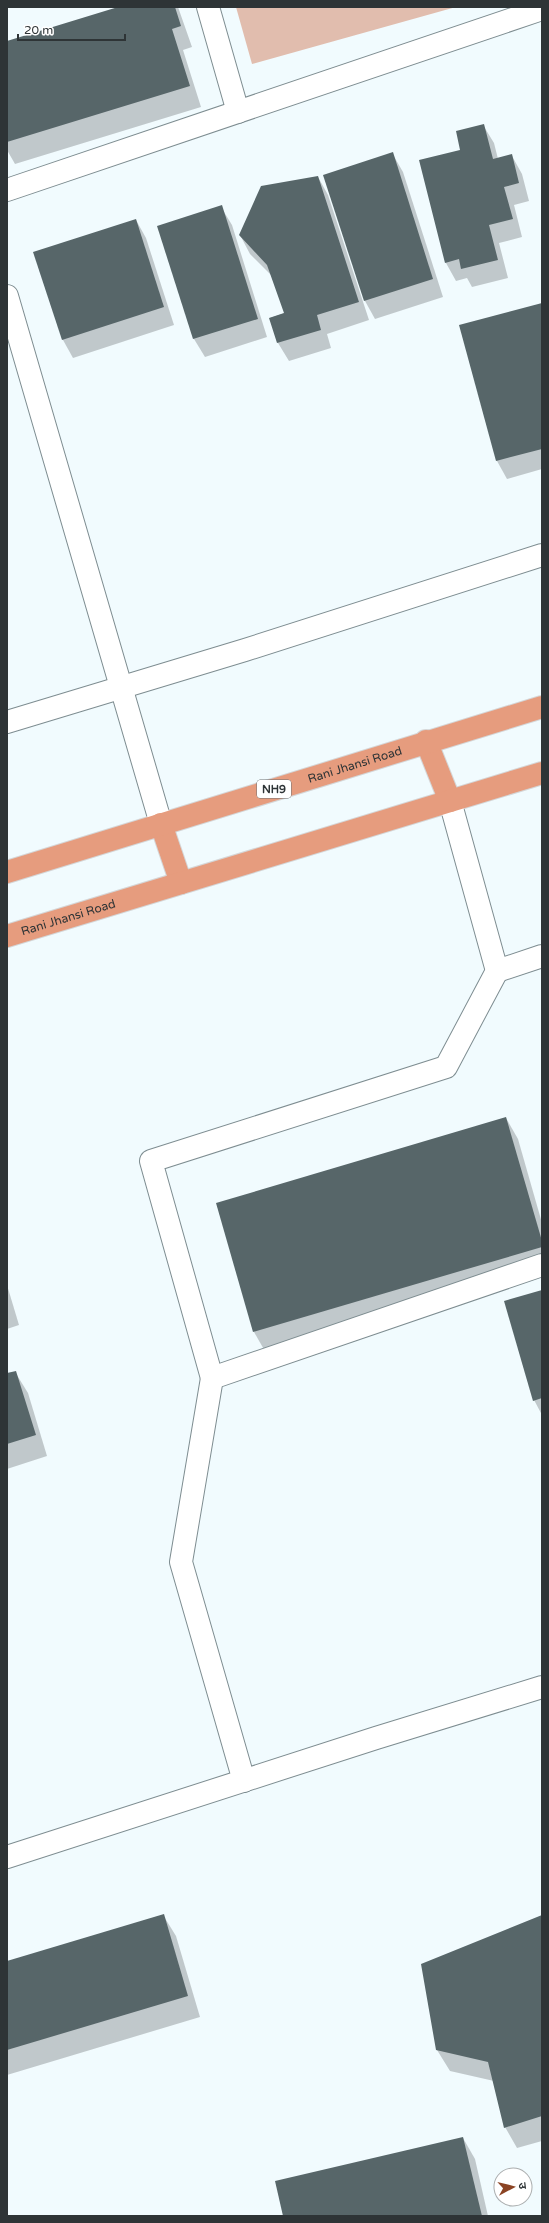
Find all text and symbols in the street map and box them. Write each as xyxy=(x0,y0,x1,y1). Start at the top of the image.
scale bar xyxy=(18,16,125,42)
text: 20 m xyxy=(24,23,53,37)
street label: Rani Jhansi Road xyxy=(306,744,404,786)
road number: NH9 xyxy=(257,780,291,798)
street label: Rani Jhansi Road xyxy=(19,896,117,938)
north arrow xyxy=(493,2167,533,2207)
text: उ xyxy=(516,2182,529,2190)

